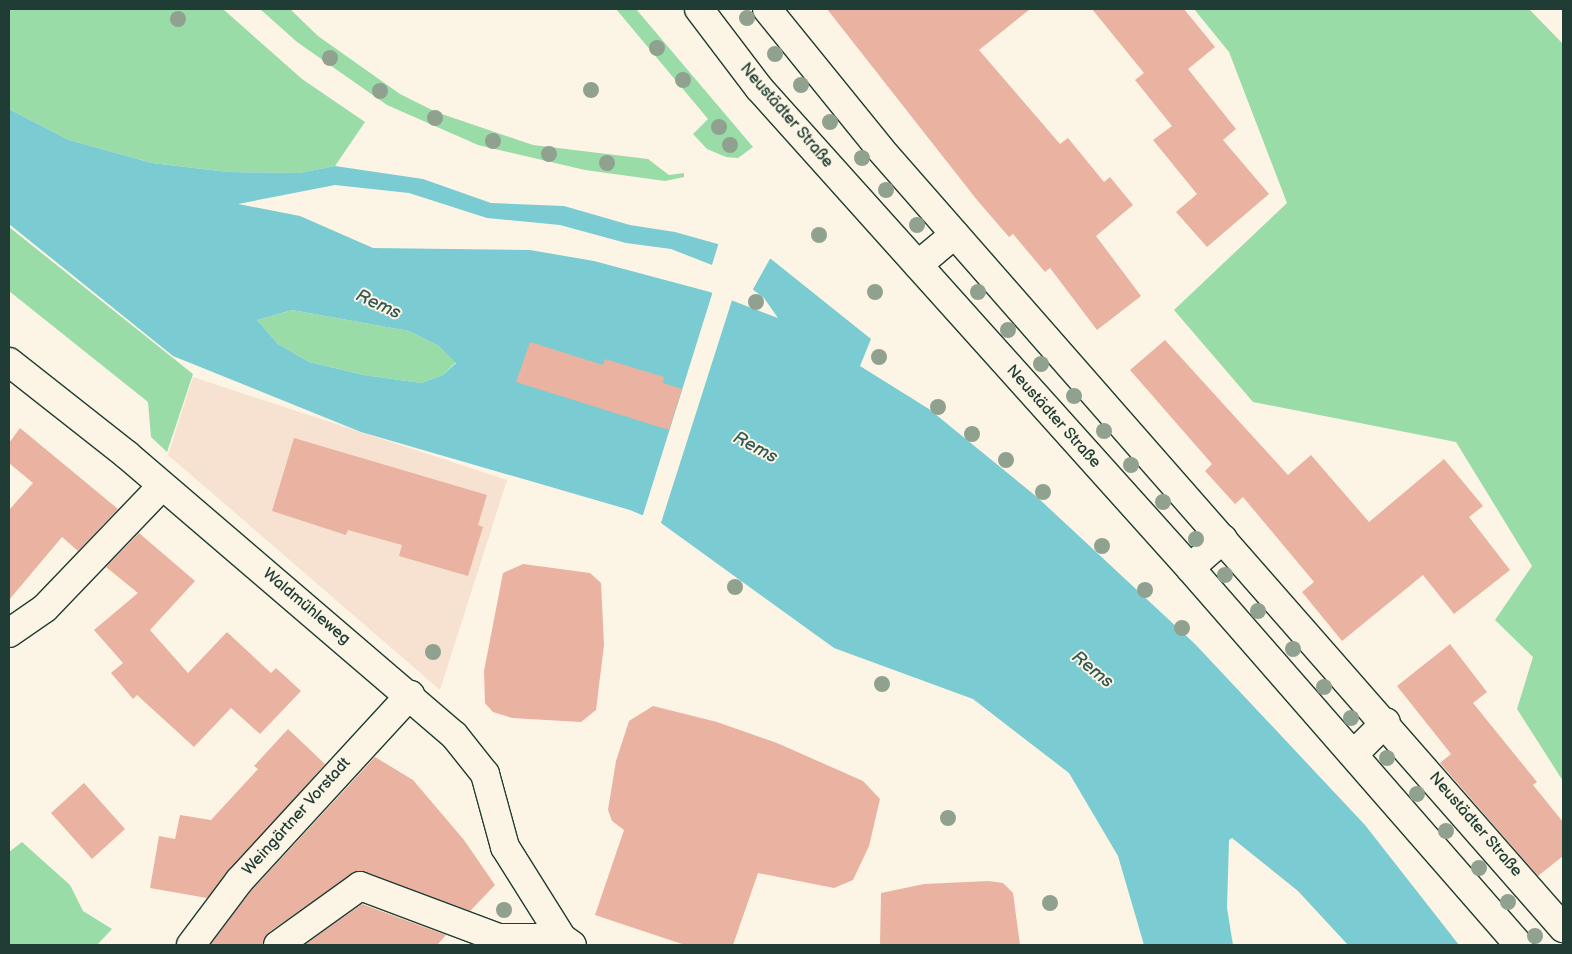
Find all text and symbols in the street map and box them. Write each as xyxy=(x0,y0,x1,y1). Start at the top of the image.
street label: Neustädter Straße xyxy=(735,60,837,172)
water label: Rems xyxy=(352,285,404,325)
street label: Neustädter Straße xyxy=(1002,361,1104,473)
water label: Rems xyxy=(729,427,781,469)
street label: Waldmühleweg xyxy=(258,565,354,649)
water label: Rems xyxy=(1067,647,1117,693)
street label: Weingärtner Vorstadt xyxy=(239,754,355,880)
street label: Neustädter Straße xyxy=(1424,769,1526,881)

